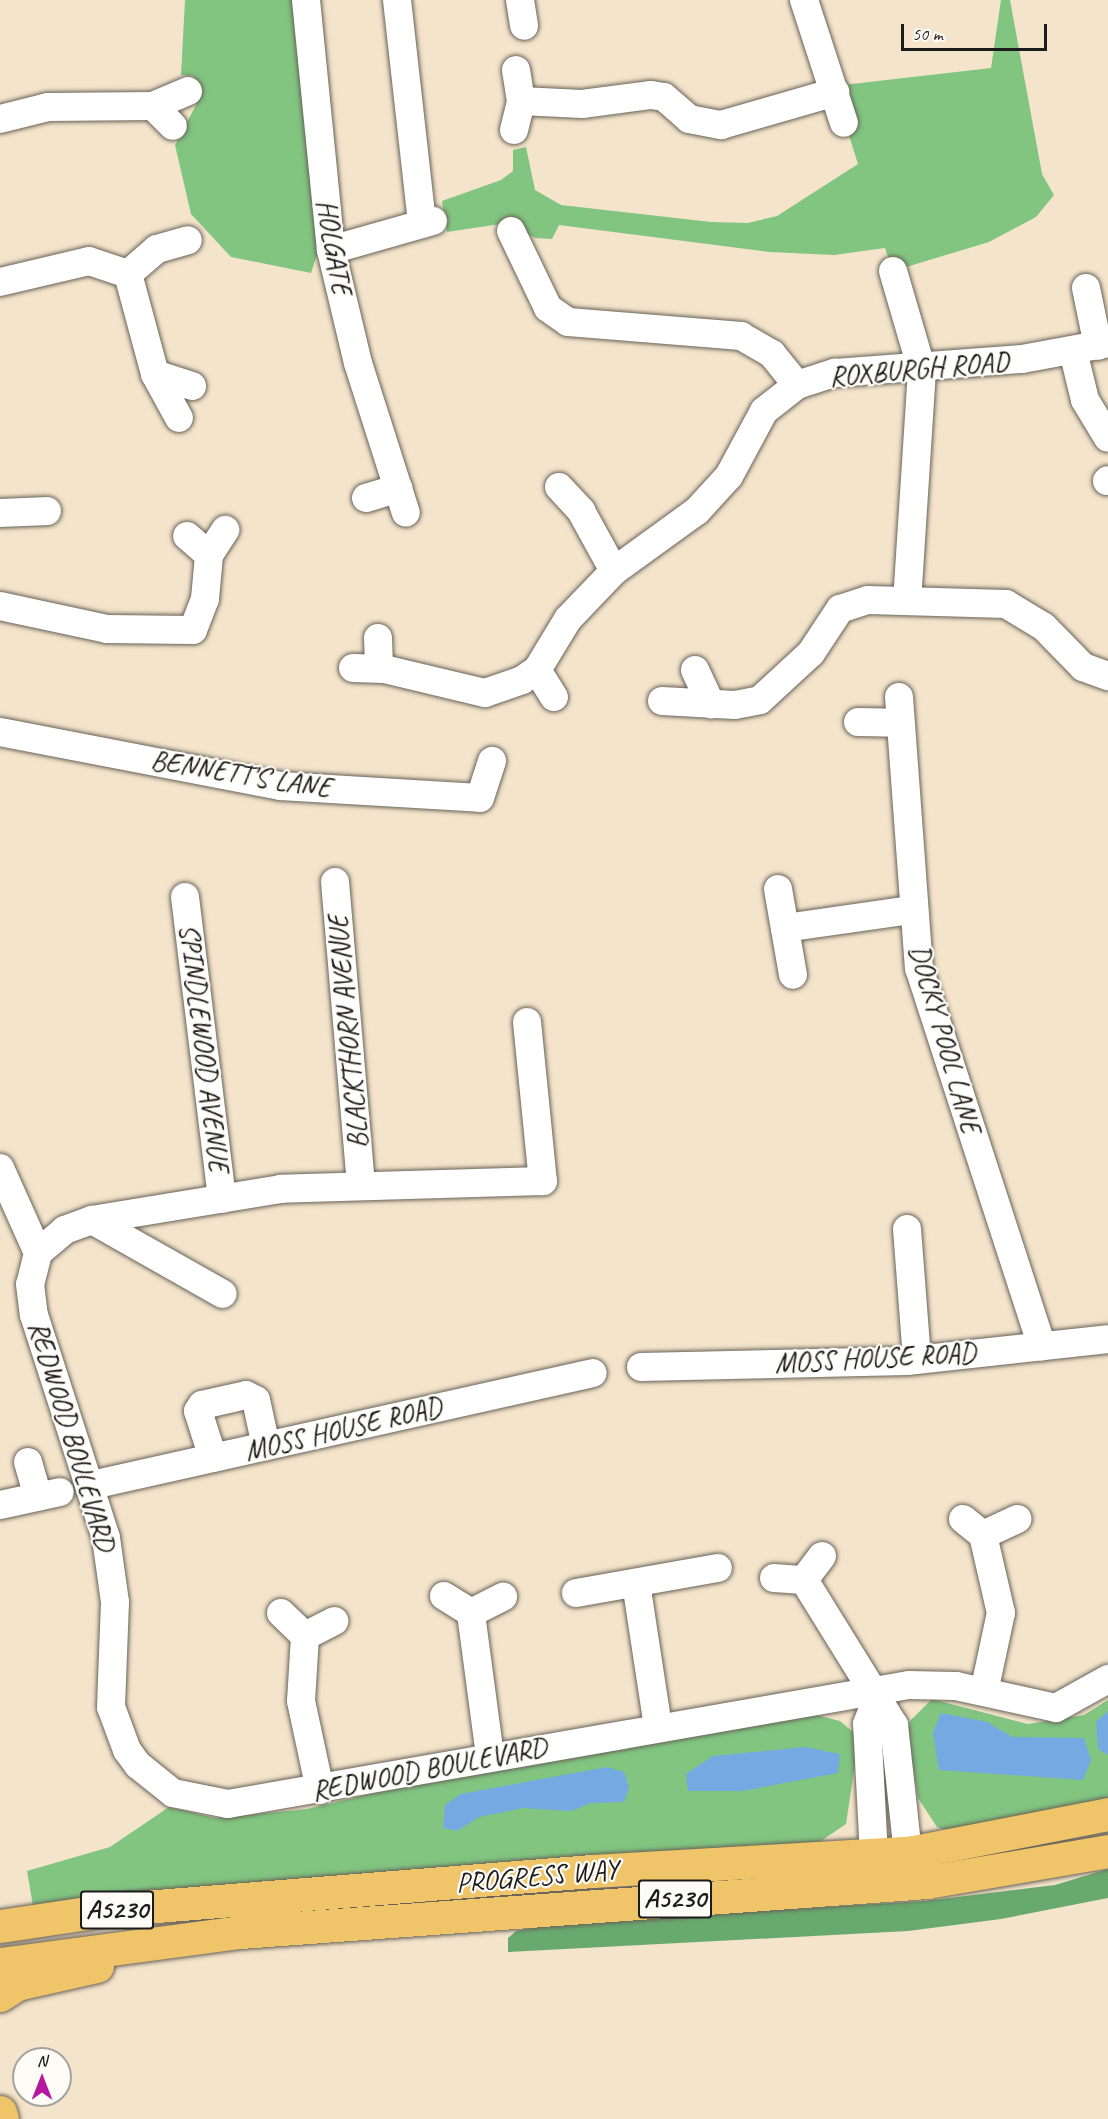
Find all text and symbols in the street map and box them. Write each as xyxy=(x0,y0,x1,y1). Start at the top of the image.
scale bar xyxy=(904,12,1050,50)
text: 50 m xyxy=(912,23,943,45)
street label: HOLGATE xyxy=(309,197,359,297)
street label: ROXBURGH ROAD xyxy=(828,344,1010,394)
street label: BENNETT'S LANE xyxy=(148,743,334,805)
street label: BLACKTHORN AVENUE xyxy=(321,914,375,1150)
street label: SPINDLEWOOD AVENUE xyxy=(172,922,236,1174)
street label: DOCKY POOL LANE xyxy=(902,941,988,1137)
street label: REDWOOD BOULEVARD xyxy=(21,1316,123,1556)
street label: MOSS HOUSE ROAD xyxy=(773,1336,977,1380)
street label: MOSS HOUSE ROAD xyxy=(240,1390,446,1468)
street label: REDWOOD BOULEVARD xyxy=(308,1730,550,1808)
street label: PROGRESS WAY xyxy=(454,1852,620,1900)
road number: A5230 xyxy=(638,1875,712,1923)
road number: A5230 xyxy=(80,1886,154,1934)
north arrow xyxy=(12,2047,72,2107)
text: N xyxy=(37,2051,47,2071)

